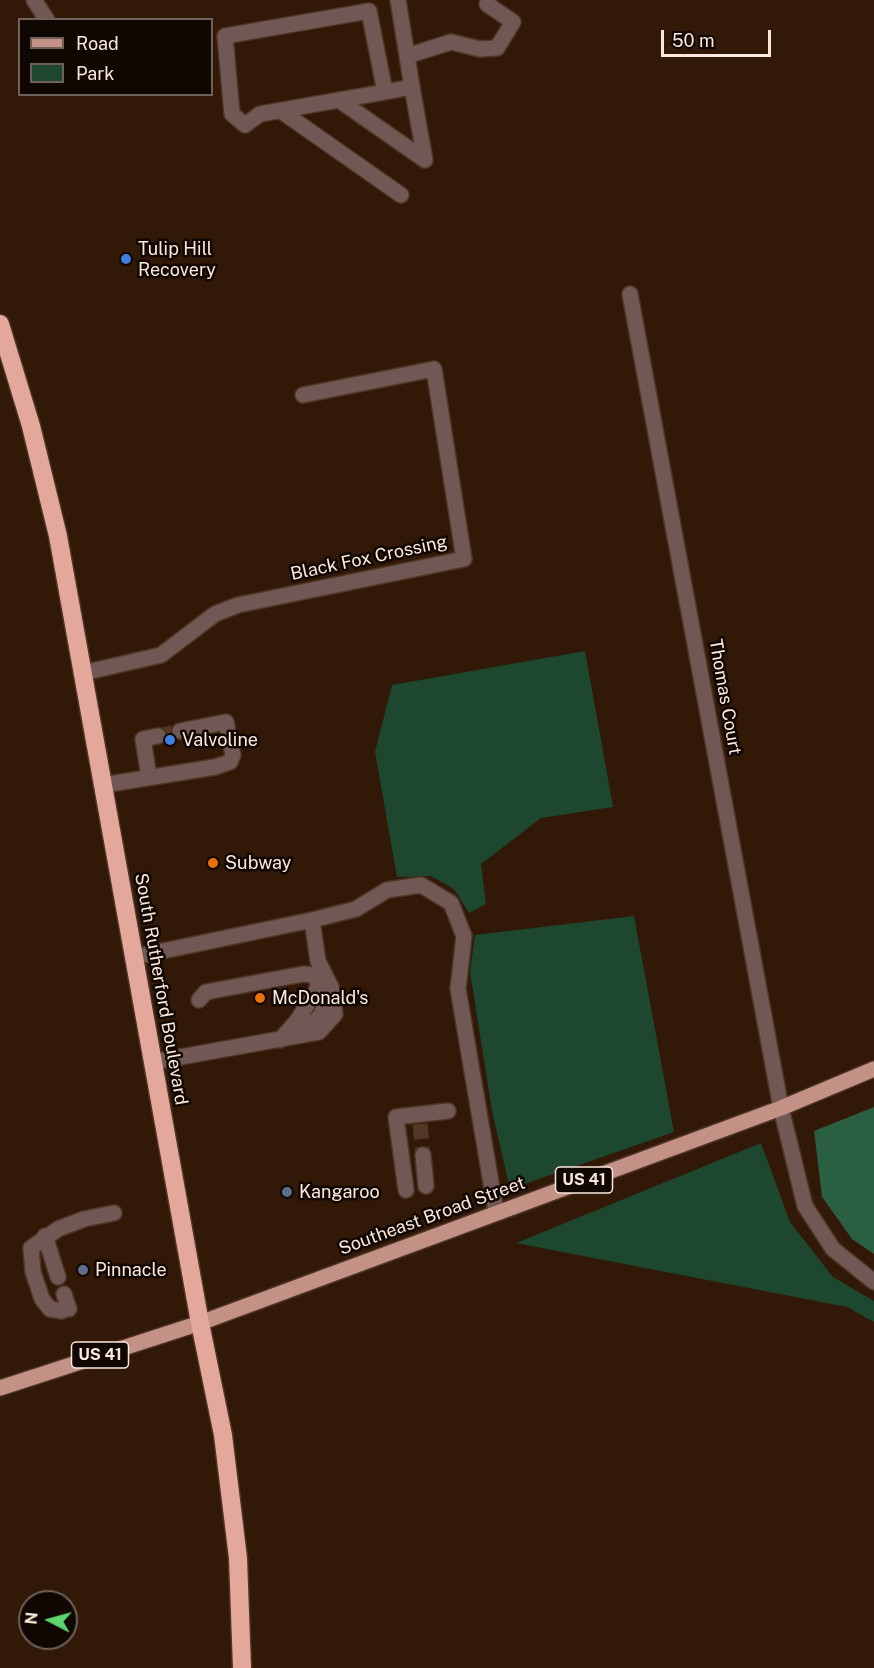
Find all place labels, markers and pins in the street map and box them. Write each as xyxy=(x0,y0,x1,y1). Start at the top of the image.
place label: Tulip Hill Recovery xyxy=(138,238,216,280)
marker: Tulip Hill Recovery xyxy=(119,252,133,266)
place label: Valvoline xyxy=(182,729,258,751)
marker: Valvoline xyxy=(163,733,177,747)
place label: Subway xyxy=(225,852,291,874)
marker: Subway xyxy=(206,856,220,870)
place label: McDonald's xyxy=(272,987,368,1009)
marker: McDonald's xyxy=(253,991,267,1005)
place label: Kangaroo xyxy=(299,1181,380,1203)
marker: Kangaroo xyxy=(280,1185,294,1199)
place label: Pinnacle xyxy=(95,1259,167,1281)
marker: Pinnacle xyxy=(76,1263,90,1277)

